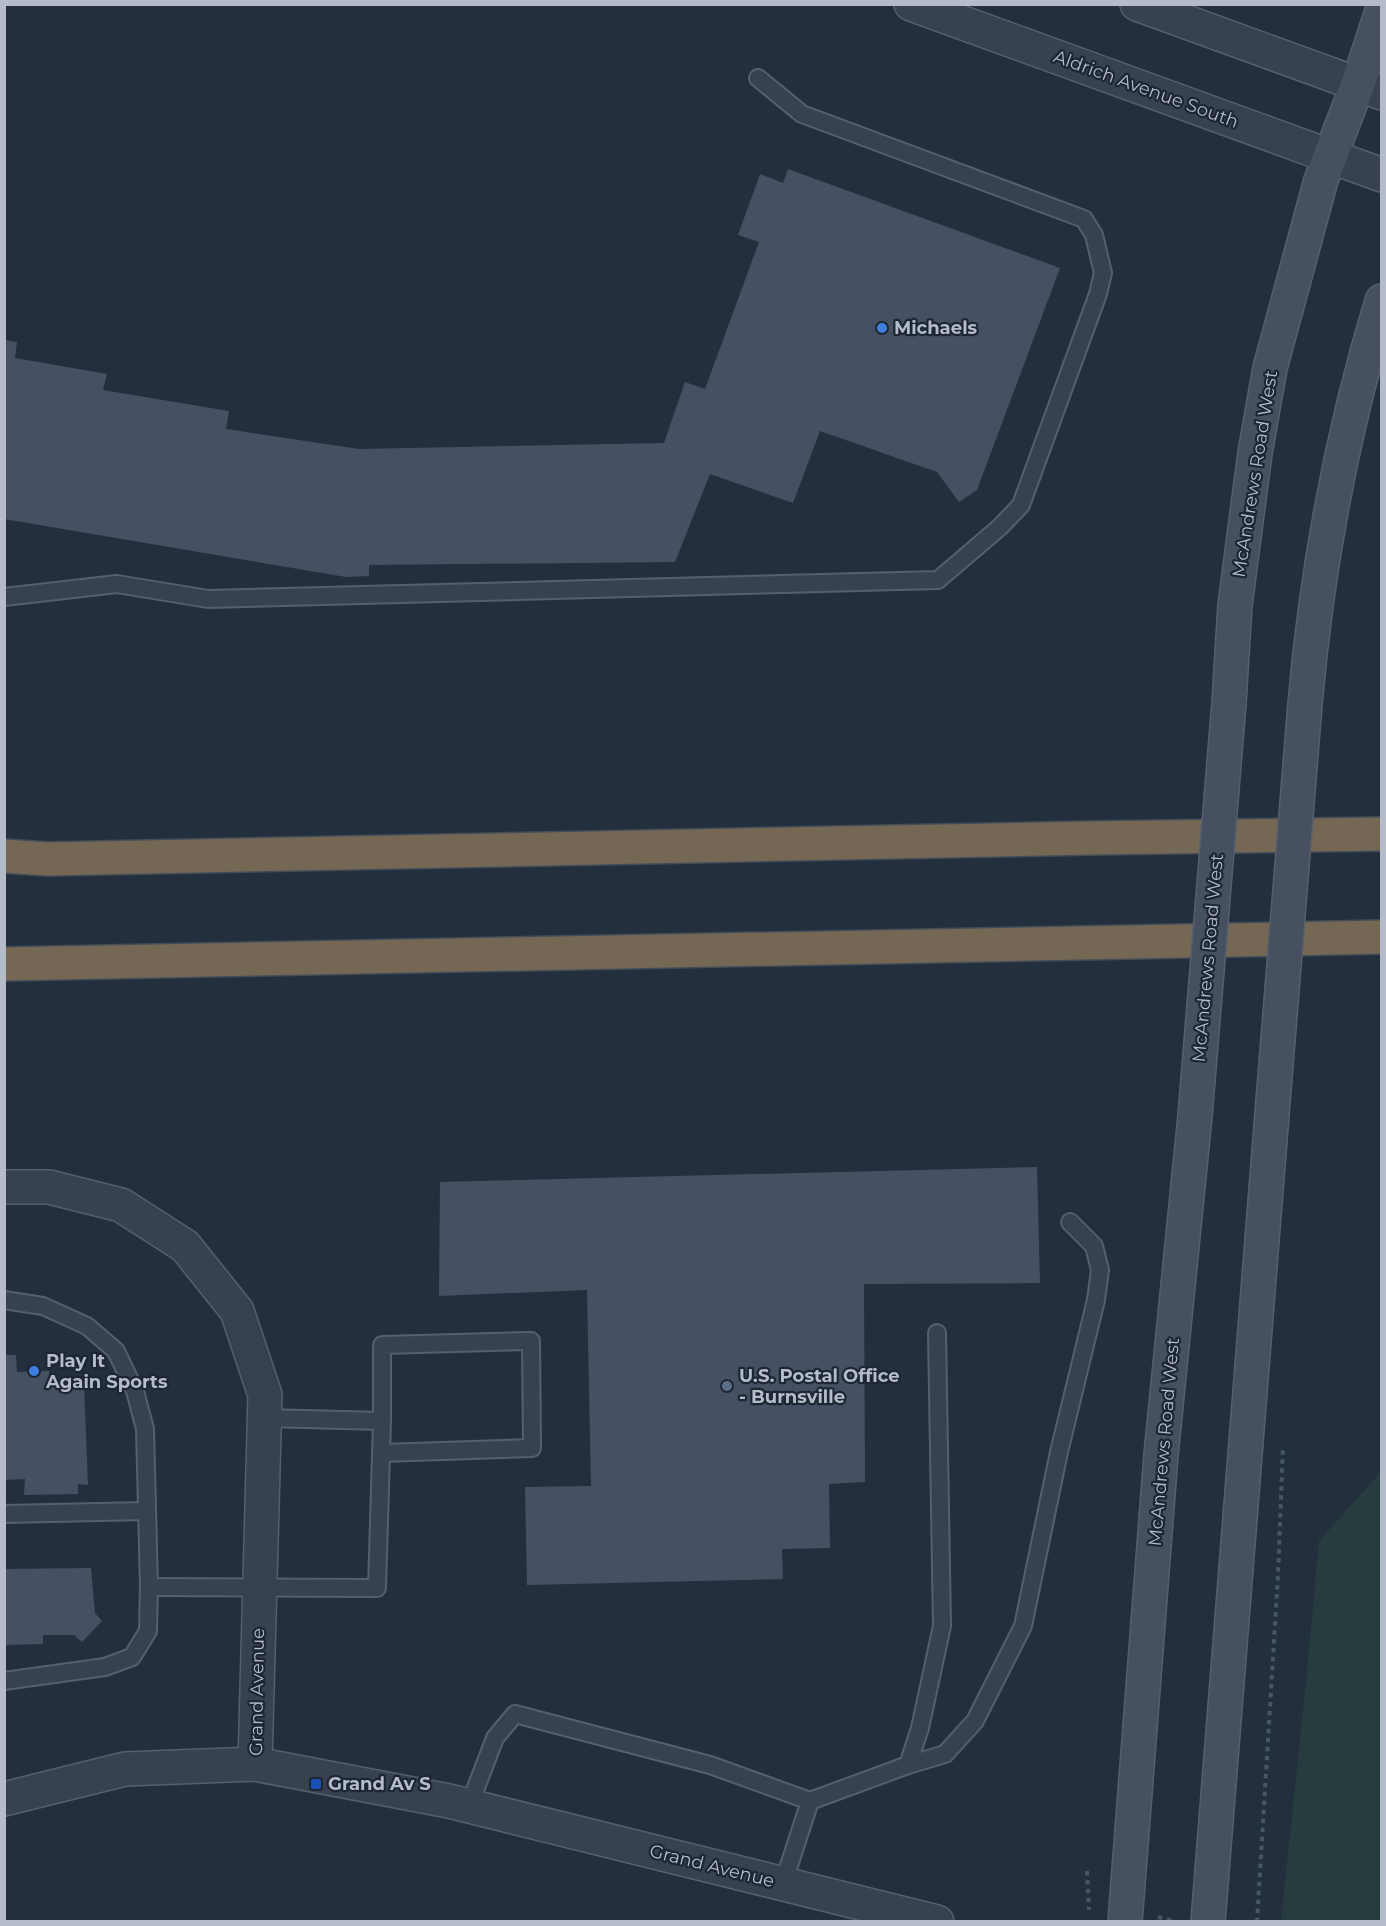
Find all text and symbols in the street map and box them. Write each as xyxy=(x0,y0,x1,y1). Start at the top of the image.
street label: Aldrich Avenue South xyxy=(1050,45,1242,133)
place label: Michaels xyxy=(894,317,978,339)
marker: Michaels xyxy=(875,321,889,335)
street label: McAndrews Road West xyxy=(1228,369,1282,579)
street label: McAndrews Road West xyxy=(1188,853,1228,1063)
street label: McAndrews Road West xyxy=(1144,1337,1184,1547)
place label: Play It Again Sports xyxy=(45,1350,168,1393)
marker: Play It Again Sports xyxy=(27,1364,41,1378)
place label: U.S. Postal Office - Burnsville xyxy=(739,1365,900,1408)
marker: U.S. Postal Office - Burnsville xyxy=(720,1379,734,1393)
street label: Grand Avenue xyxy=(245,1628,269,1756)
place label: Grand Av S xyxy=(328,1773,431,1795)
marker: Grand Av S xyxy=(309,1777,323,1791)
street label: Grand Avenue xyxy=(647,1840,777,1892)

